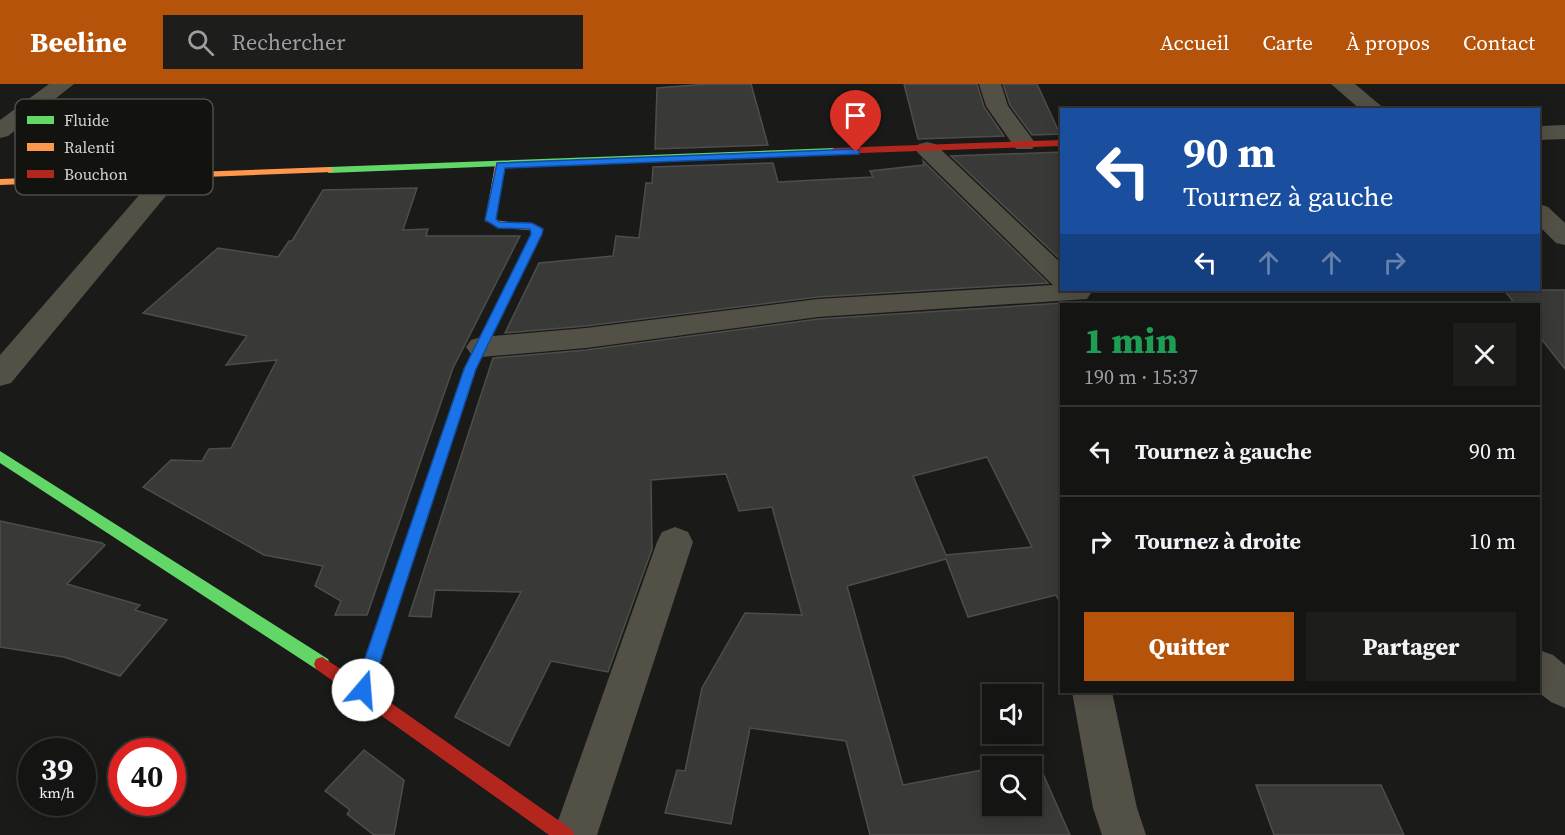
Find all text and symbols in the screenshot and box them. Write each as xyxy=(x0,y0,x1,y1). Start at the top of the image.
search box xyxy=(163,15,583,69)
text: Beeline xyxy=(30,23,127,61)
icon: search xyxy=(184,26,217,59)
text: Rechercher xyxy=(232,27,345,57)
text: Accueil xyxy=(1160,28,1229,57)
text: Carte xyxy=(1262,28,1313,57)
text: À propos xyxy=(1346,28,1430,57)
text: Contact xyxy=(1463,28,1535,57)
pin xyxy=(830,90,881,152)
legend xyxy=(15,99,213,195)
icon: arrive xyxy=(839,99,872,132)
text: Fluide xyxy=(64,109,109,131)
text: 90 m xyxy=(1183,123,1276,181)
icon: left xyxy=(1084,132,1162,210)
text: Ralenti xyxy=(64,136,115,158)
text: Bouchon xyxy=(64,163,128,185)
text: Tournez à gauche xyxy=(1183,178,1393,215)
icon: left xyxy=(1189,246,1222,279)
icon: ahead xyxy=(1252,246,1285,279)
icon: ahead xyxy=(1315,246,1348,279)
icon: right xyxy=(1378,246,1411,279)
text: 1 min xyxy=(1084,316,1178,365)
button: close xyxy=(1453,323,1516,386)
text: 190 m · 15:37 xyxy=(1084,363,1198,391)
icon: left xyxy=(1084,435,1117,468)
text: Tournez à gauche xyxy=(1135,436,1312,466)
text: 90 m xyxy=(1469,436,1516,466)
icon: right xyxy=(1084,525,1117,558)
text: Tournez à droite xyxy=(1135,526,1301,556)
text: 10 m xyxy=(1469,526,1516,556)
button: Quitter xyxy=(1084,612,1294,681)
button: Partager xyxy=(1306,612,1516,681)
position arrow xyxy=(331,658,395,722)
map controls xyxy=(982,684,1042,816)
button: sound xyxy=(982,684,1042,744)
speed limit sign: 40 xyxy=(108,738,186,816)
text: 39 xyxy=(41,749,73,790)
button: search xyxy=(982,756,1042,816)
text: km/h xyxy=(39,782,75,803)

